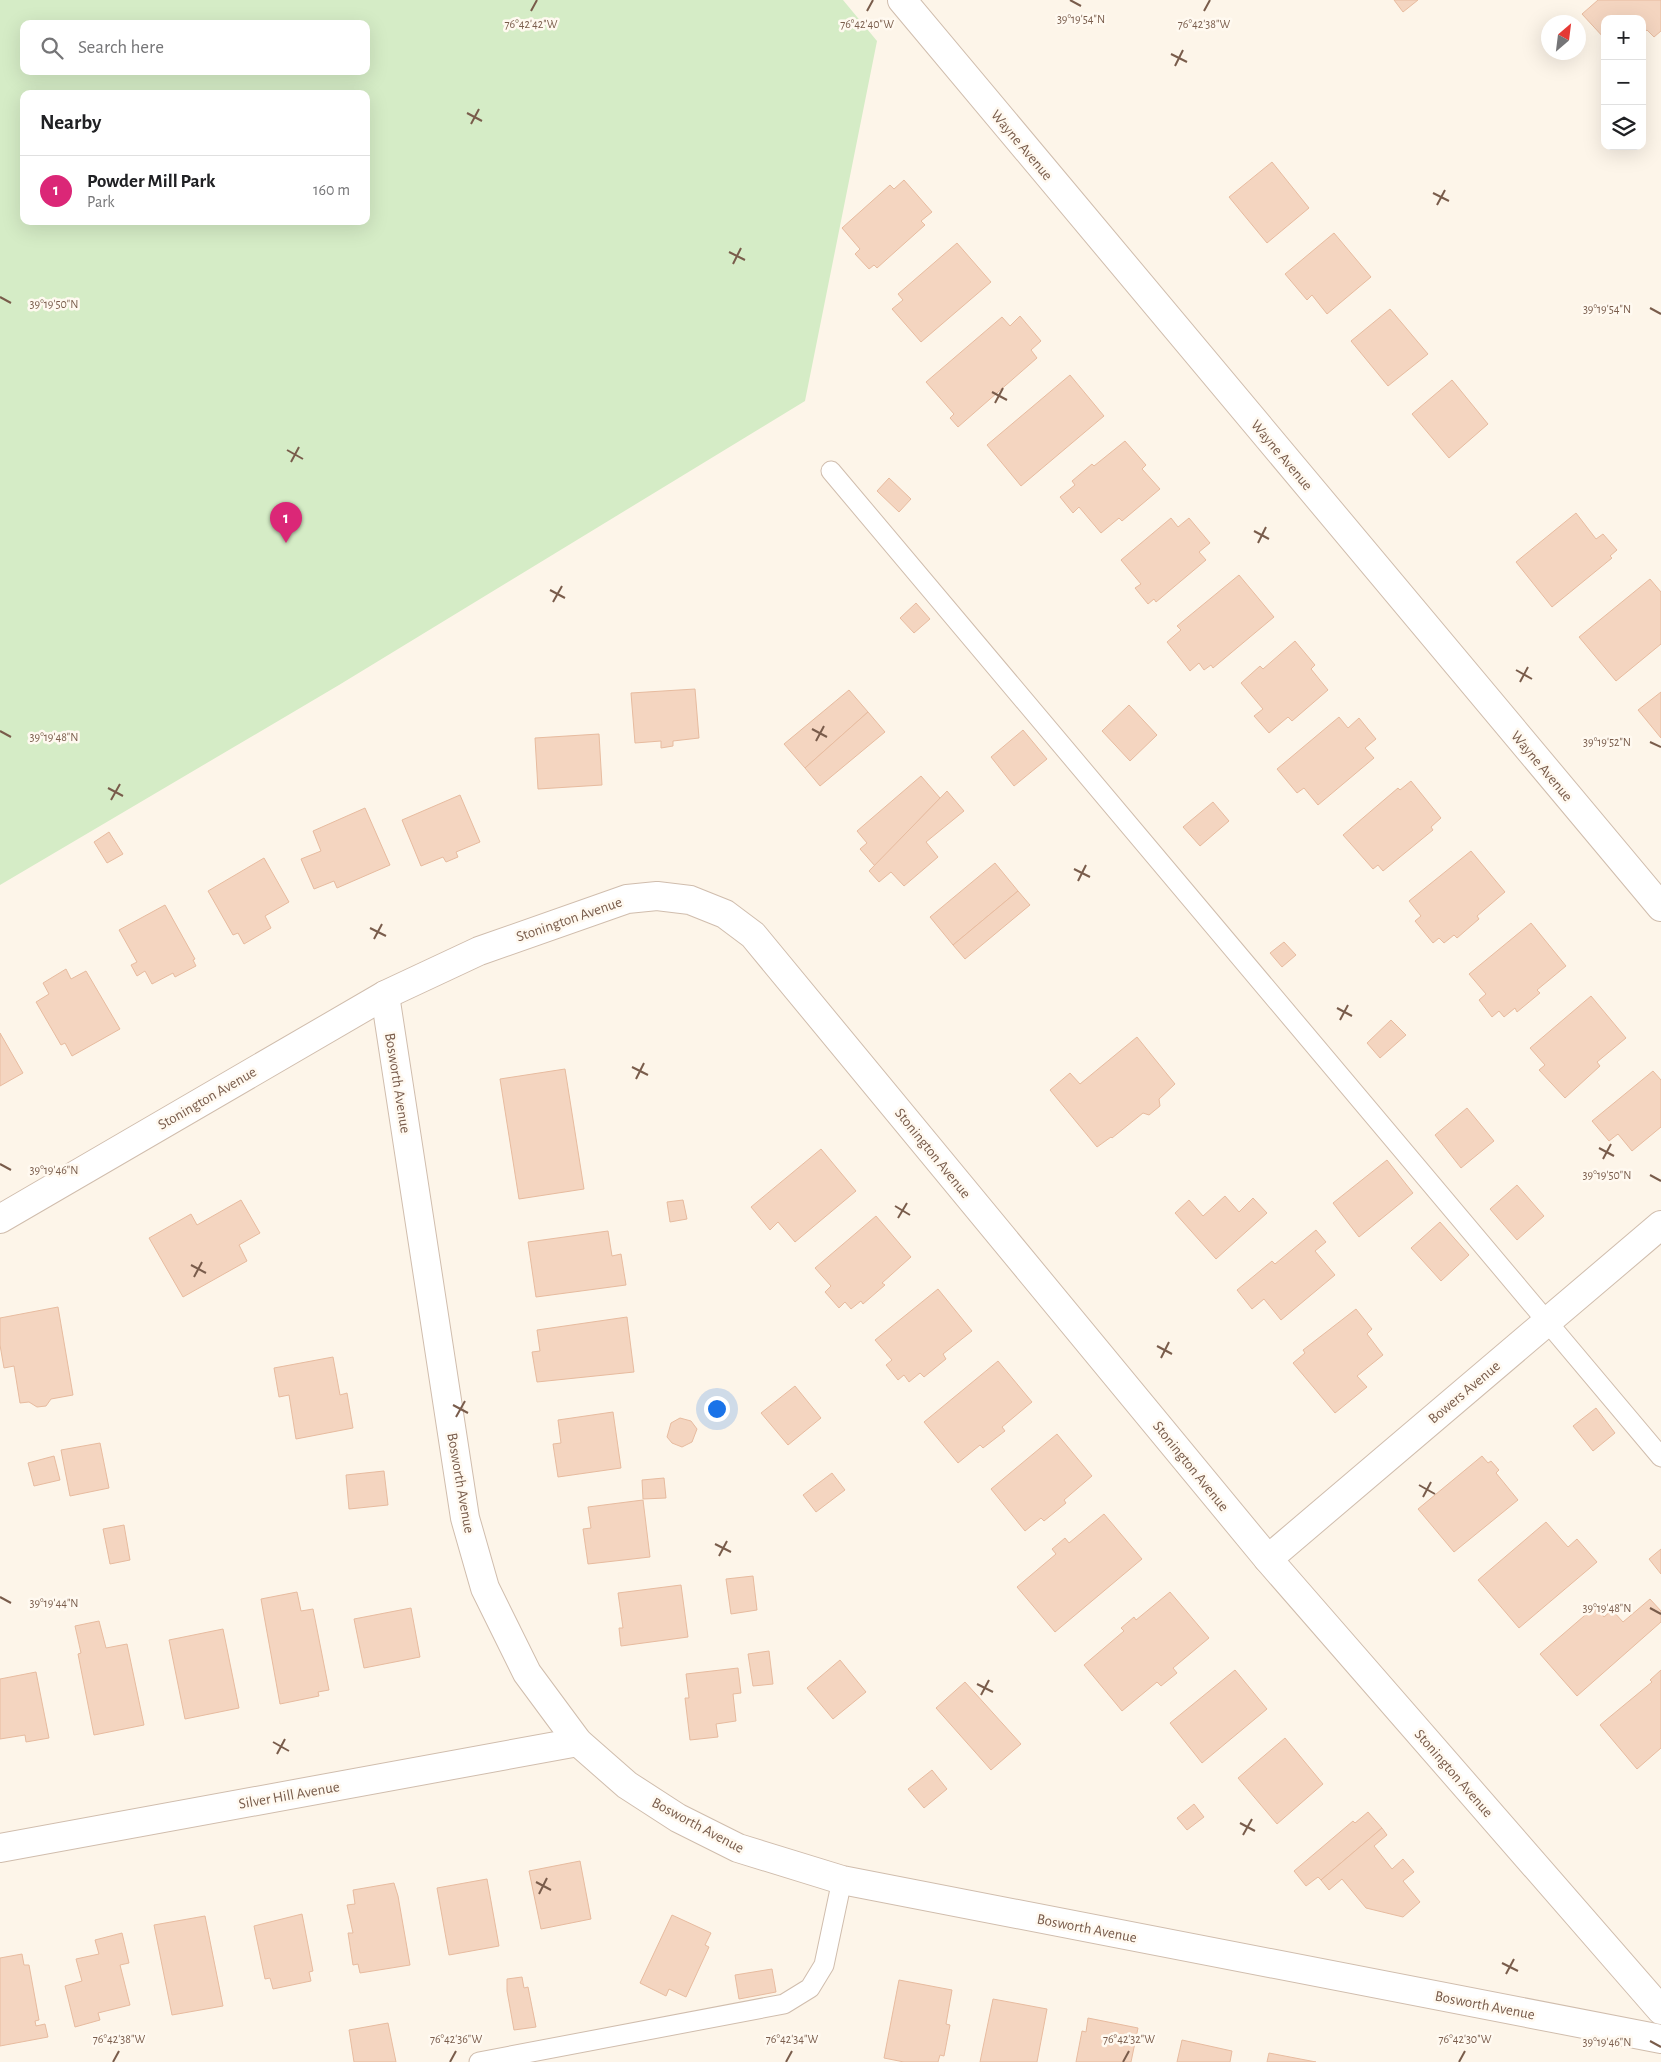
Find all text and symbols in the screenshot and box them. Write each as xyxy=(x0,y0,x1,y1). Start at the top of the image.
text: 39°19'54"N xyxy=(1057,13,1105,25)
north arrow xyxy=(1541,15,1586,60)
map controls xyxy=(1601,15,1646,150)
button: + xyxy=(1601,15,1646,60)
text: 76°42'42"W xyxy=(505,18,558,30)
text: 76°42'40"W xyxy=(840,18,894,30)
text: 76°42'38"W xyxy=(1178,18,1230,30)
search box xyxy=(20,20,370,75)
icon: search xyxy=(38,34,66,62)
text: Search here xyxy=(78,38,164,57)
button: − xyxy=(1601,60,1646,105)
button: layers xyxy=(1601,105,1646,150)
street label: Wayne Avenue xyxy=(988,107,1055,183)
text: Nearby xyxy=(40,112,101,133)
text: Powder Mill Park xyxy=(87,172,215,191)
text: 1 xyxy=(53,182,59,198)
text: 160 m xyxy=(313,182,350,198)
text: Park xyxy=(87,194,115,210)
text: 39°19'50"N xyxy=(30,298,78,310)
text: 39°19'54"N xyxy=(1583,303,1631,315)
street label: Wayne Avenue xyxy=(1248,417,1315,493)
pin: 1 xyxy=(270,502,302,543)
street label: Wayne Avenue xyxy=(1508,728,1575,804)
text: 39°19'48"N xyxy=(30,731,78,743)
text: 39°19'52"N xyxy=(1583,736,1631,748)
street label: Stonington Avenue xyxy=(514,894,624,945)
street label: Bosworth Avenue xyxy=(382,1032,413,1134)
street label: Stonington Avenue xyxy=(155,1064,259,1133)
street label: Stonington Avenue xyxy=(892,1105,973,1201)
text: 39°19'46"N xyxy=(30,1164,78,1176)
text: 39°19'50"N xyxy=(1583,1169,1631,1181)
street label: Bowers Avenue xyxy=(1426,1358,1503,1427)
your location xyxy=(704,1396,730,1422)
street label: Stonington Avenue xyxy=(1150,1418,1231,1514)
street label: Bosworth Avenue xyxy=(444,1432,477,1534)
text: 39°19'44"N xyxy=(30,1597,78,1609)
text: 39°19'48"N xyxy=(1583,1602,1631,1614)
street label: Stonington Avenue xyxy=(1412,1727,1496,1820)
street label: Silver Hill Avenue xyxy=(237,1779,341,1812)
street label: Bosworth Avenue xyxy=(649,1795,746,1856)
street label: Bosworth Avenue xyxy=(1036,1911,1138,1946)
street label: Bosworth Avenue xyxy=(1434,1988,1536,2023)
text: 76°42'38"W xyxy=(93,2033,145,2045)
text: 76°42'36"W xyxy=(430,2033,482,2045)
text: 76°42'34"W xyxy=(766,2033,818,2045)
text: 76°42'32"W xyxy=(1103,2033,1155,2045)
text: 76°42'30"W xyxy=(1439,2033,1492,2045)
text: 39°19'46"N xyxy=(1583,2036,1631,2048)

